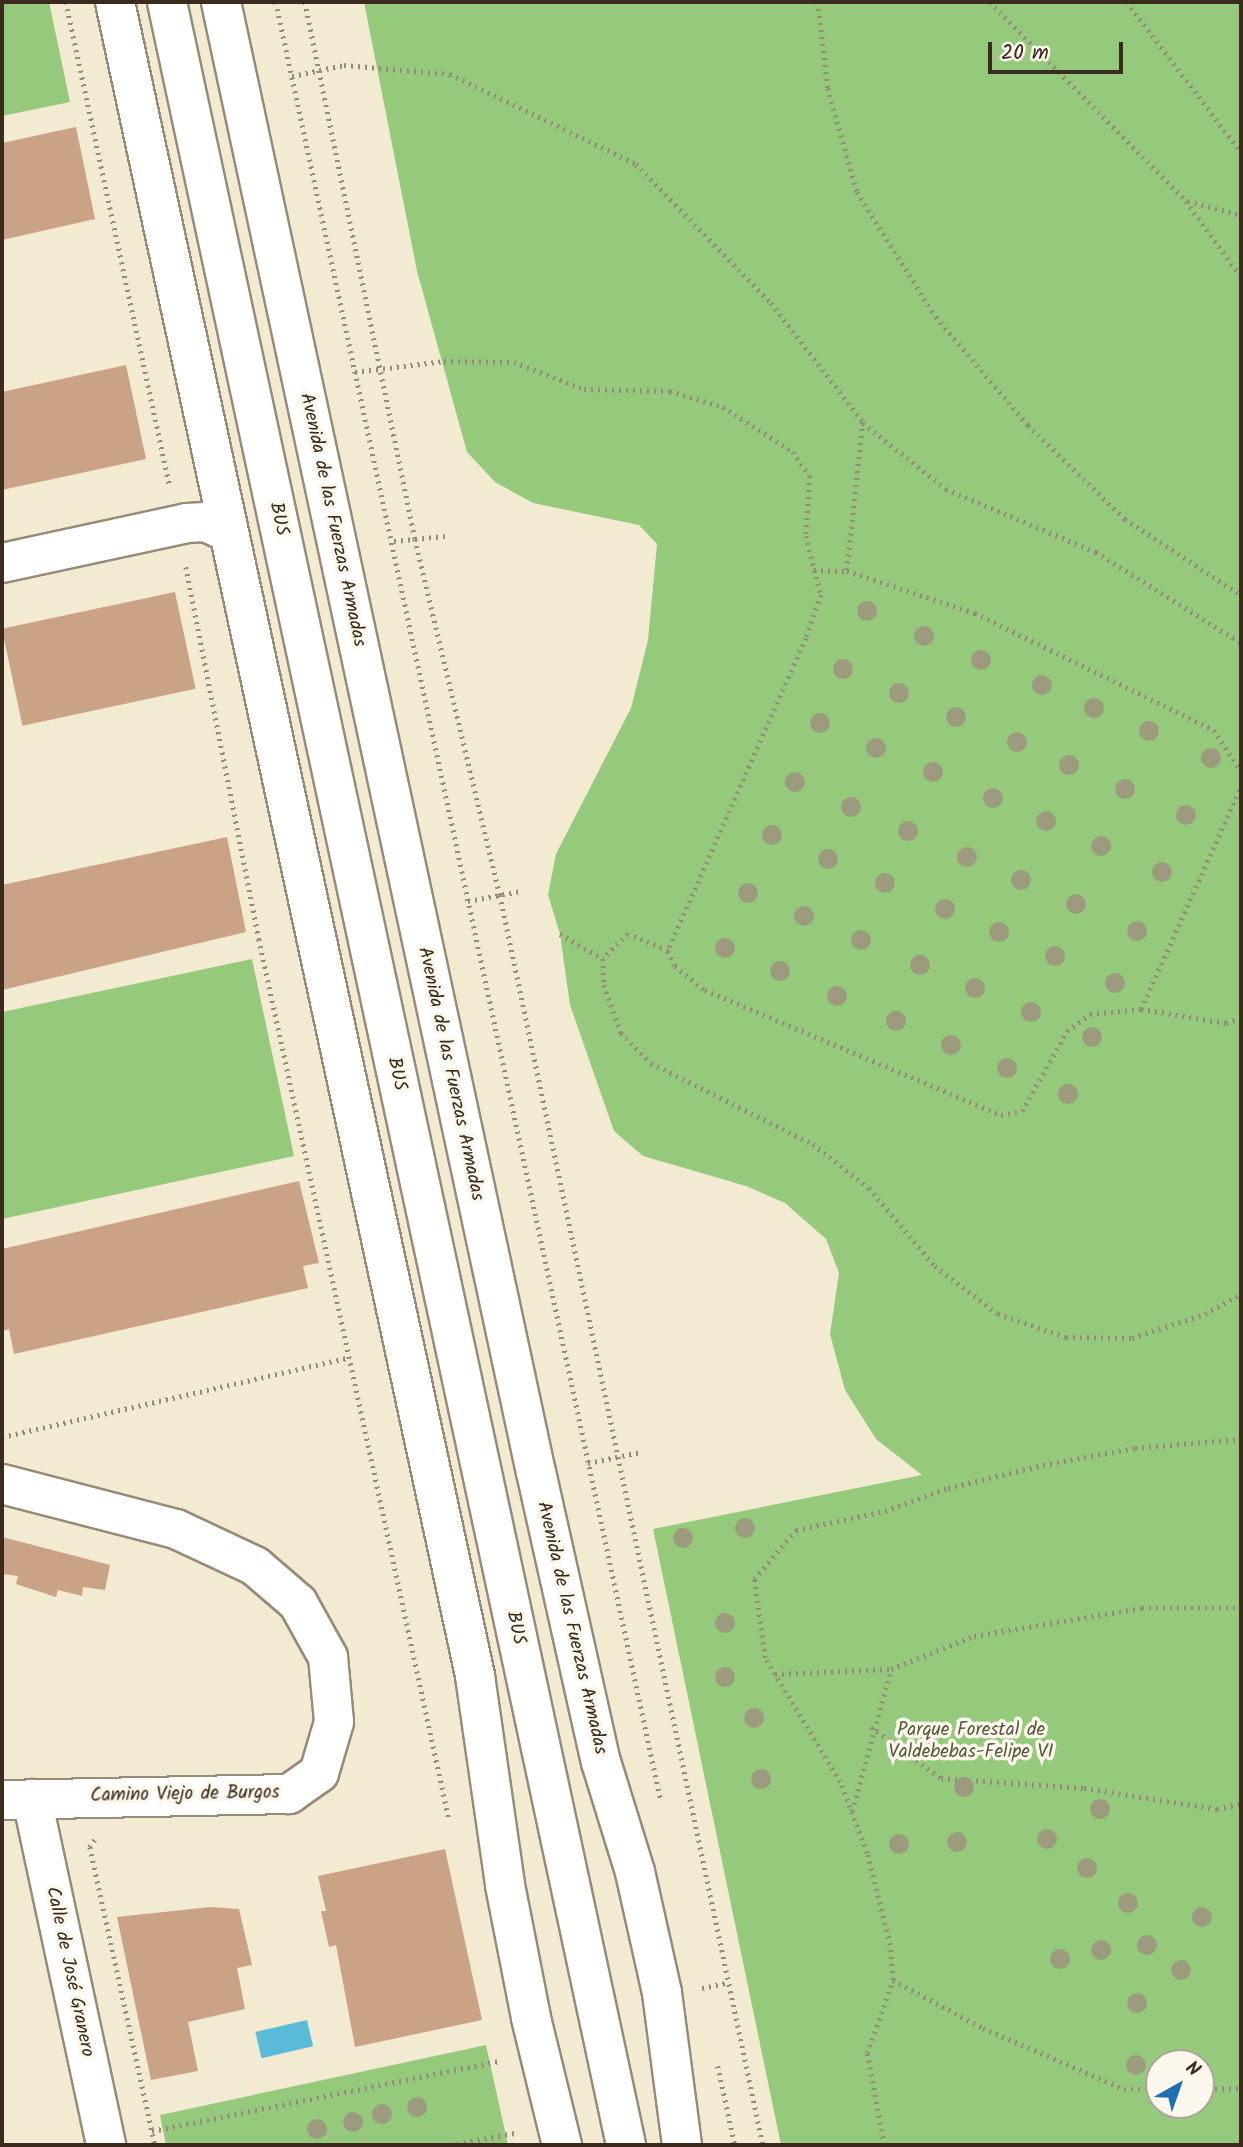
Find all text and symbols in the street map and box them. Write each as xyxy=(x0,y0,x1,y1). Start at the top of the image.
scale bar xyxy=(991,28,1126,72)
text: 20 m xyxy=(1001,37,1049,70)
street label: Avenida de las Fuerzas Armadas xyxy=(294,391,370,649)
street label: BUS xyxy=(263,500,293,538)
street label: Avenida de las Fuerzas Armadas xyxy=(412,945,488,1203)
street label: BUS xyxy=(381,1055,411,1093)
street label: Avenida de las Fuerzas Armadas xyxy=(531,1499,611,1757)
street label: BUS xyxy=(500,1609,530,1647)
park label: Parque Forestal de Valdebebas-Felipe VI xyxy=(889,1720,1053,1764)
street label: Camino Viejo de Burgos xyxy=(90,1782,280,1808)
street label: Calle de José Granero xyxy=(40,1885,98,2059)
north arrow xyxy=(1145,2049,1215,2119)
text: N xyxy=(1178,2054,1206,2085)

